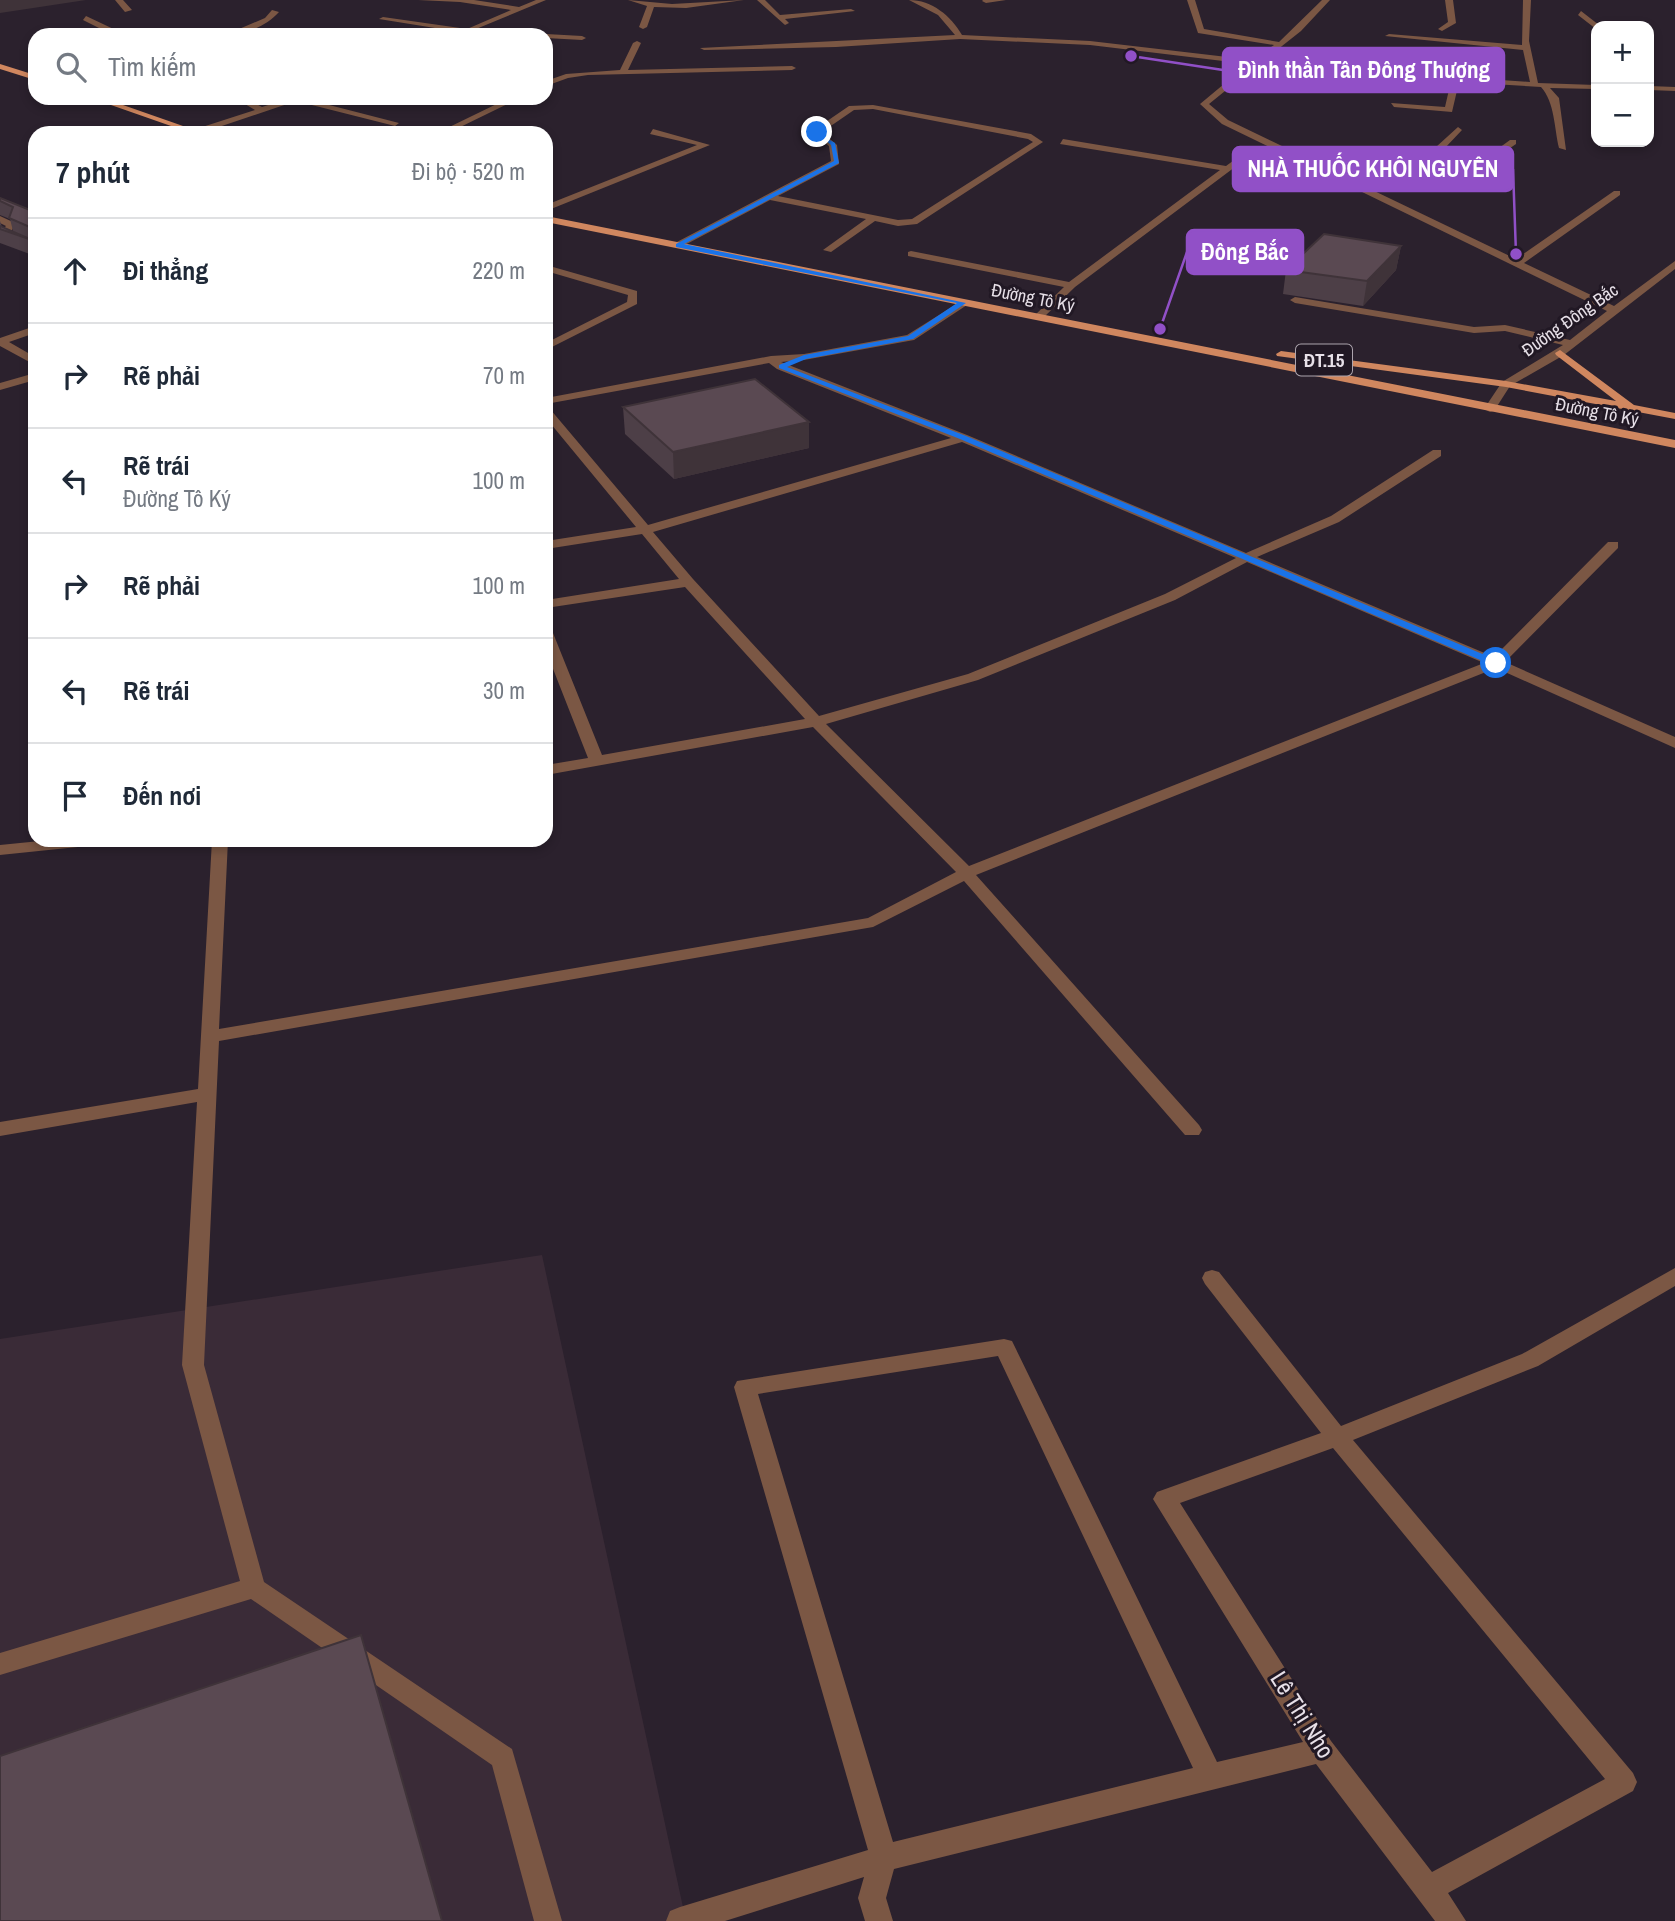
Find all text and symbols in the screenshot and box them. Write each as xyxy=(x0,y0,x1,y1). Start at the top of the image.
map controls xyxy=(1591,21,1654,147)
button: + xyxy=(1591,21,1654,84)
search box xyxy=(28,28,553,105)
icon: search xyxy=(52,48,90,86)
callout: Đình thần Tân Đông Thượng xyxy=(1223,48,1504,92)
text: Tìm kiếm xyxy=(108,49,196,84)
text: Đình thần Tân Đông Thượng xyxy=(1238,54,1491,85)
button: − xyxy=(1591,84,1654,147)
route end xyxy=(801,116,832,147)
callout: NHÀ THUỐC KHÔI NGUYÊN xyxy=(1233,147,1513,191)
text: 7 phút xyxy=(56,152,130,192)
text: NHÀ THUỐC KHÔI NGUYÊN xyxy=(1248,152,1498,184)
text: Đi bộ · 520 m xyxy=(412,156,525,187)
callout: Đông Bắc xyxy=(1187,230,1303,274)
text: Đông Bắc xyxy=(1201,236,1289,267)
icon: ahead xyxy=(56,252,94,290)
text: Đi thẳng xyxy=(123,253,208,288)
text: 220 m xyxy=(473,255,525,286)
street label: Đường Tô Ký xyxy=(989,277,1077,318)
street label: Đường Đông Bắc xyxy=(1516,277,1623,362)
road number: ĐT.15 xyxy=(1296,344,1352,376)
icon: right xyxy=(56,357,94,395)
text: Rẽ phải xyxy=(123,358,200,393)
text: 70 m xyxy=(483,360,525,391)
street label: Đường Tô Ký xyxy=(1553,391,1641,432)
text: Rẽ trái xyxy=(123,448,189,483)
icon: left xyxy=(56,462,94,500)
text: 100 m xyxy=(473,465,525,496)
text: Đường Tô Ký xyxy=(123,483,231,514)
icon: right xyxy=(56,567,94,605)
text: Rẽ phải xyxy=(123,568,200,603)
text: 100 m xyxy=(473,570,525,601)
route start xyxy=(1480,647,1511,678)
icon: left xyxy=(56,672,94,710)
text: Rẽ trái xyxy=(123,673,189,708)
text: 30 m xyxy=(483,675,525,706)
icon: arrive xyxy=(56,777,94,815)
text: Đến nơi xyxy=(123,778,201,813)
street label: Lê Thị Nho xyxy=(1264,1665,1342,1764)

